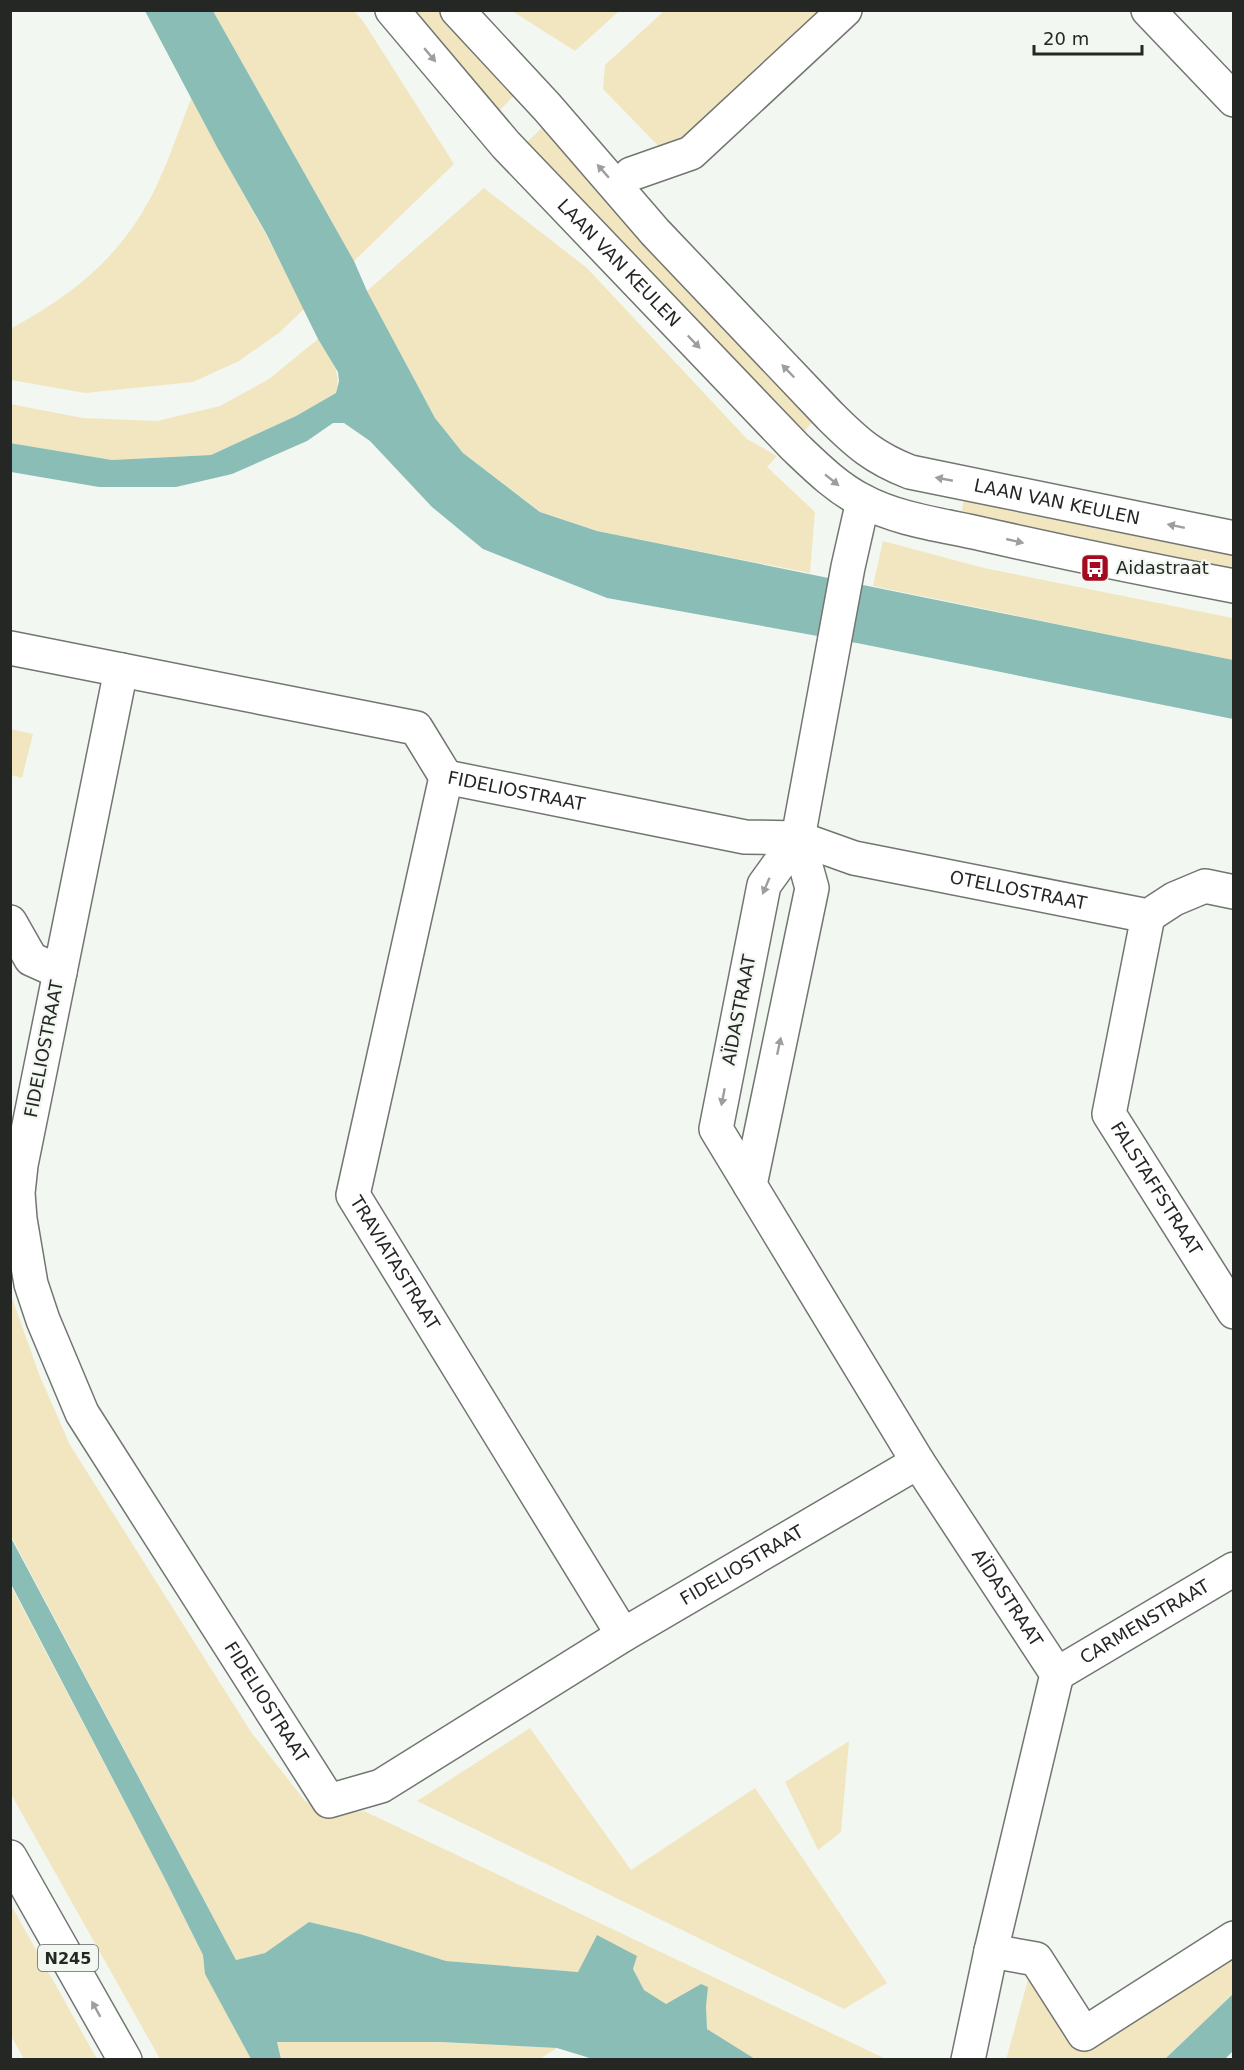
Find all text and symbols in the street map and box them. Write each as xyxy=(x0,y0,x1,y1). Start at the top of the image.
scale bar xyxy=(1034,18,1142,56)
text: 20 m xyxy=(1043,28,1089,49)
one-way arrow xyxy=(423,47,436,62)
one-way arrow xyxy=(596,164,609,179)
street label: LAAN VAN KEULEN xyxy=(553,194,685,331)
one-way arrow xyxy=(687,335,701,350)
one-way arrow xyxy=(781,365,795,379)
one-way arrow xyxy=(824,474,839,486)
one-way arrow xyxy=(934,474,953,483)
street label: LAAN VAN KEULEN xyxy=(972,474,1142,529)
one-way arrow xyxy=(1166,521,1185,530)
one-way arrow xyxy=(1005,537,1024,546)
bus stop icon: Aidastraat xyxy=(1079,552,1111,584)
place label: Aidastraat xyxy=(1116,557,1209,578)
street label: FIDELIOSTRAAT xyxy=(446,767,588,815)
street label: OTELLOSTRAAT xyxy=(948,866,1089,914)
one-way arrow xyxy=(761,877,771,895)
street label: AÏDASTRAAT xyxy=(717,952,760,1067)
street label: FIDELIOSTRAAT xyxy=(20,978,67,1119)
one-way arrow xyxy=(775,1036,784,1055)
one-way arrow xyxy=(718,1088,727,1107)
street label: FALSTAFFSTRAAT xyxy=(1107,1118,1207,1260)
street label: TRAVIATASTRAAT xyxy=(346,1191,445,1334)
street label: FIDELIOSTRAAT xyxy=(676,1520,808,1609)
street label: AÏDASTRAAT xyxy=(968,1545,1048,1651)
street label: CARMENSTRAAT xyxy=(1076,1575,1214,1668)
street label: FIDELIOSTRAAT xyxy=(220,1638,313,1767)
road number: N245 xyxy=(38,1945,98,1971)
one-way arrow xyxy=(91,2000,101,2017)

